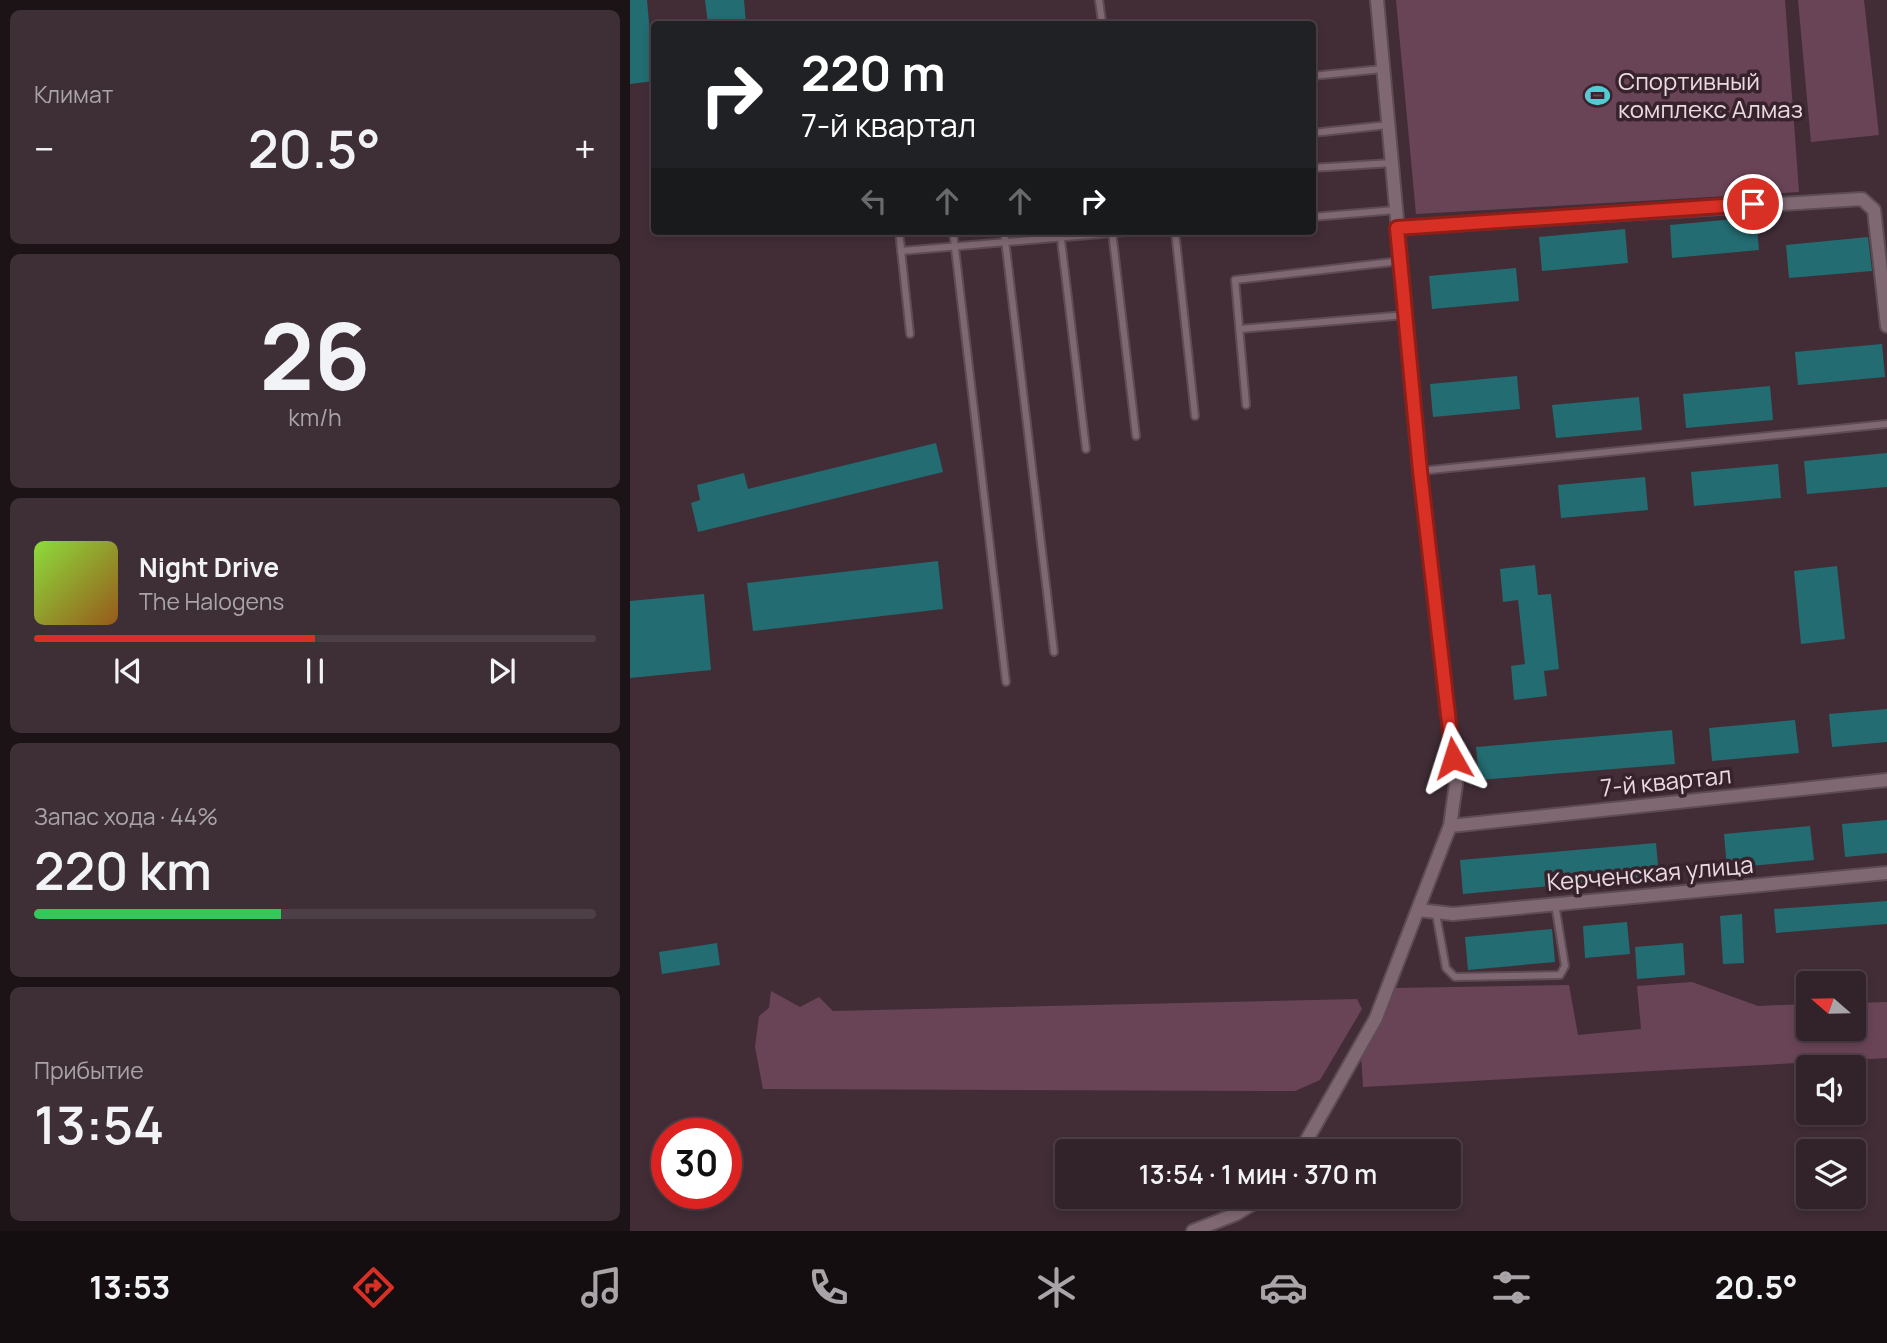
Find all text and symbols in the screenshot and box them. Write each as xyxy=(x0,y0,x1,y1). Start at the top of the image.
text: 220 m xyxy=(801,39,945,106)
icon: right xyxy=(686,49,777,140)
place label: Спортивный комплекс Алмаз xyxy=(1618,64,1803,125)
text: Климат xyxy=(34,78,113,110)
sports icon: Спортивный комплекс Алмаз xyxy=(1584,82,1612,110)
text: 7-й квартал xyxy=(801,103,976,147)
text: 20.5° xyxy=(248,113,381,184)
text: − xyxy=(34,122,55,174)
text: + xyxy=(574,122,596,174)
pin xyxy=(1723,174,1783,234)
icon: left xyxy=(855,182,893,220)
icon: ahead xyxy=(928,182,966,220)
icon: ahead xyxy=(1001,182,1039,220)
icon: right xyxy=(1074,182,1112,220)
icon: arrive xyxy=(1734,185,1772,223)
text: 26 xyxy=(260,293,370,417)
text: km/h xyxy=(288,401,342,433)
text: Night Drive xyxy=(139,549,279,585)
text: The Halogens xyxy=(139,585,284,617)
icon: previous xyxy=(109,652,147,690)
icon: pause xyxy=(296,652,334,690)
icon: next xyxy=(483,652,521,690)
position arrow xyxy=(1416,721,1490,795)
street label: 7-й квартал xyxy=(1599,757,1733,804)
text: Запас хода · 44% xyxy=(34,800,218,832)
text: 220 km xyxy=(34,835,212,906)
street label: Керченская улица xyxy=(1545,847,1755,898)
north arrow xyxy=(1796,971,1866,1041)
map controls xyxy=(1796,971,1866,1209)
text: Прибытие xyxy=(34,1054,144,1086)
button: sound xyxy=(1796,1055,1866,1125)
text: 13:54 xyxy=(34,1089,164,1160)
speed limit sign: 30 xyxy=(651,1118,742,1209)
button: layers xyxy=(1796,1139,1866,1209)
text: 13:54 · 1 мин · 370 m xyxy=(1139,1156,1377,1192)
icon: directions xyxy=(349,1263,398,1312)
icon: music xyxy=(577,1263,626,1312)
icon: phone xyxy=(804,1263,853,1312)
icon: climate xyxy=(1032,1263,1081,1312)
icon: car xyxy=(1259,1263,1308,1312)
icon: filters xyxy=(1487,1263,1536,1312)
text: 13:53 xyxy=(89,1265,170,1309)
text: 20.5° xyxy=(1715,1265,1798,1309)

